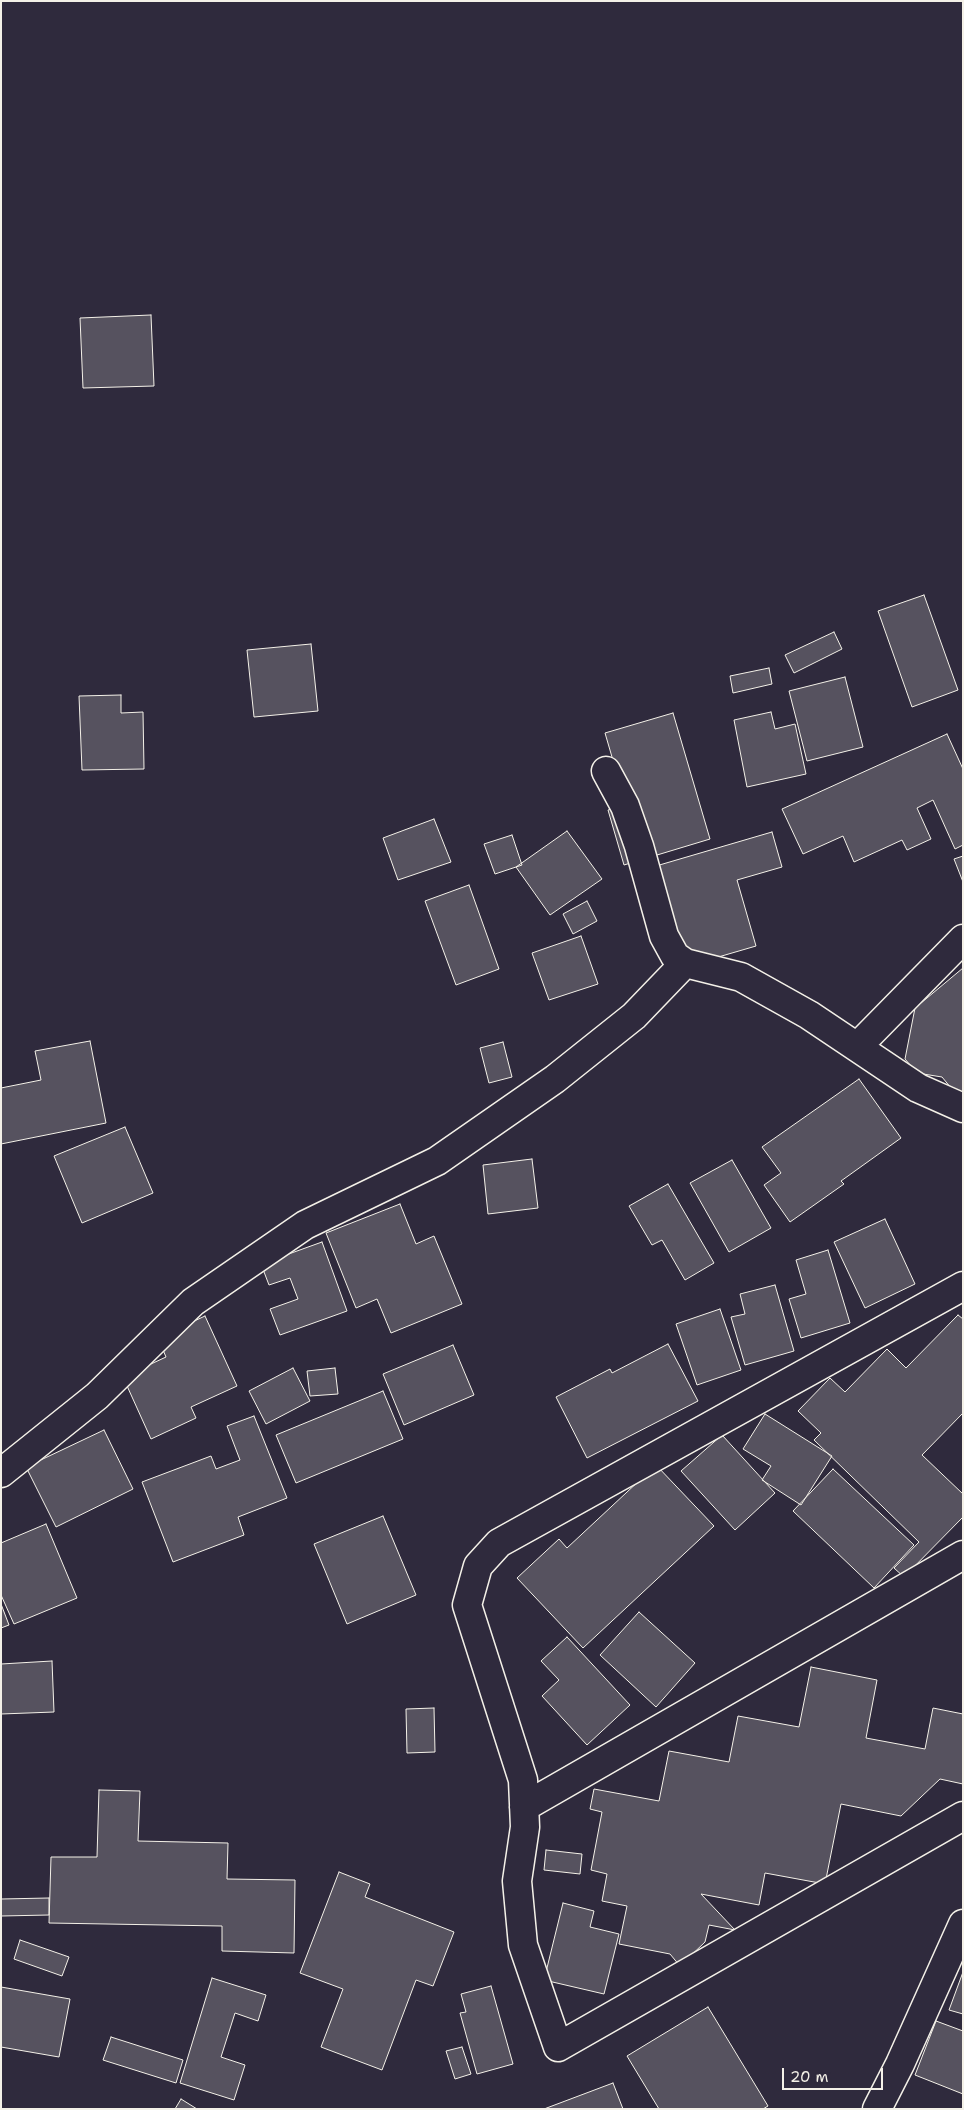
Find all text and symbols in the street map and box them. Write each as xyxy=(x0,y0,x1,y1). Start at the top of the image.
scale bar xyxy=(784,2058,885,2090)
text: 20 m xyxy=(790,2067,829,2087)

